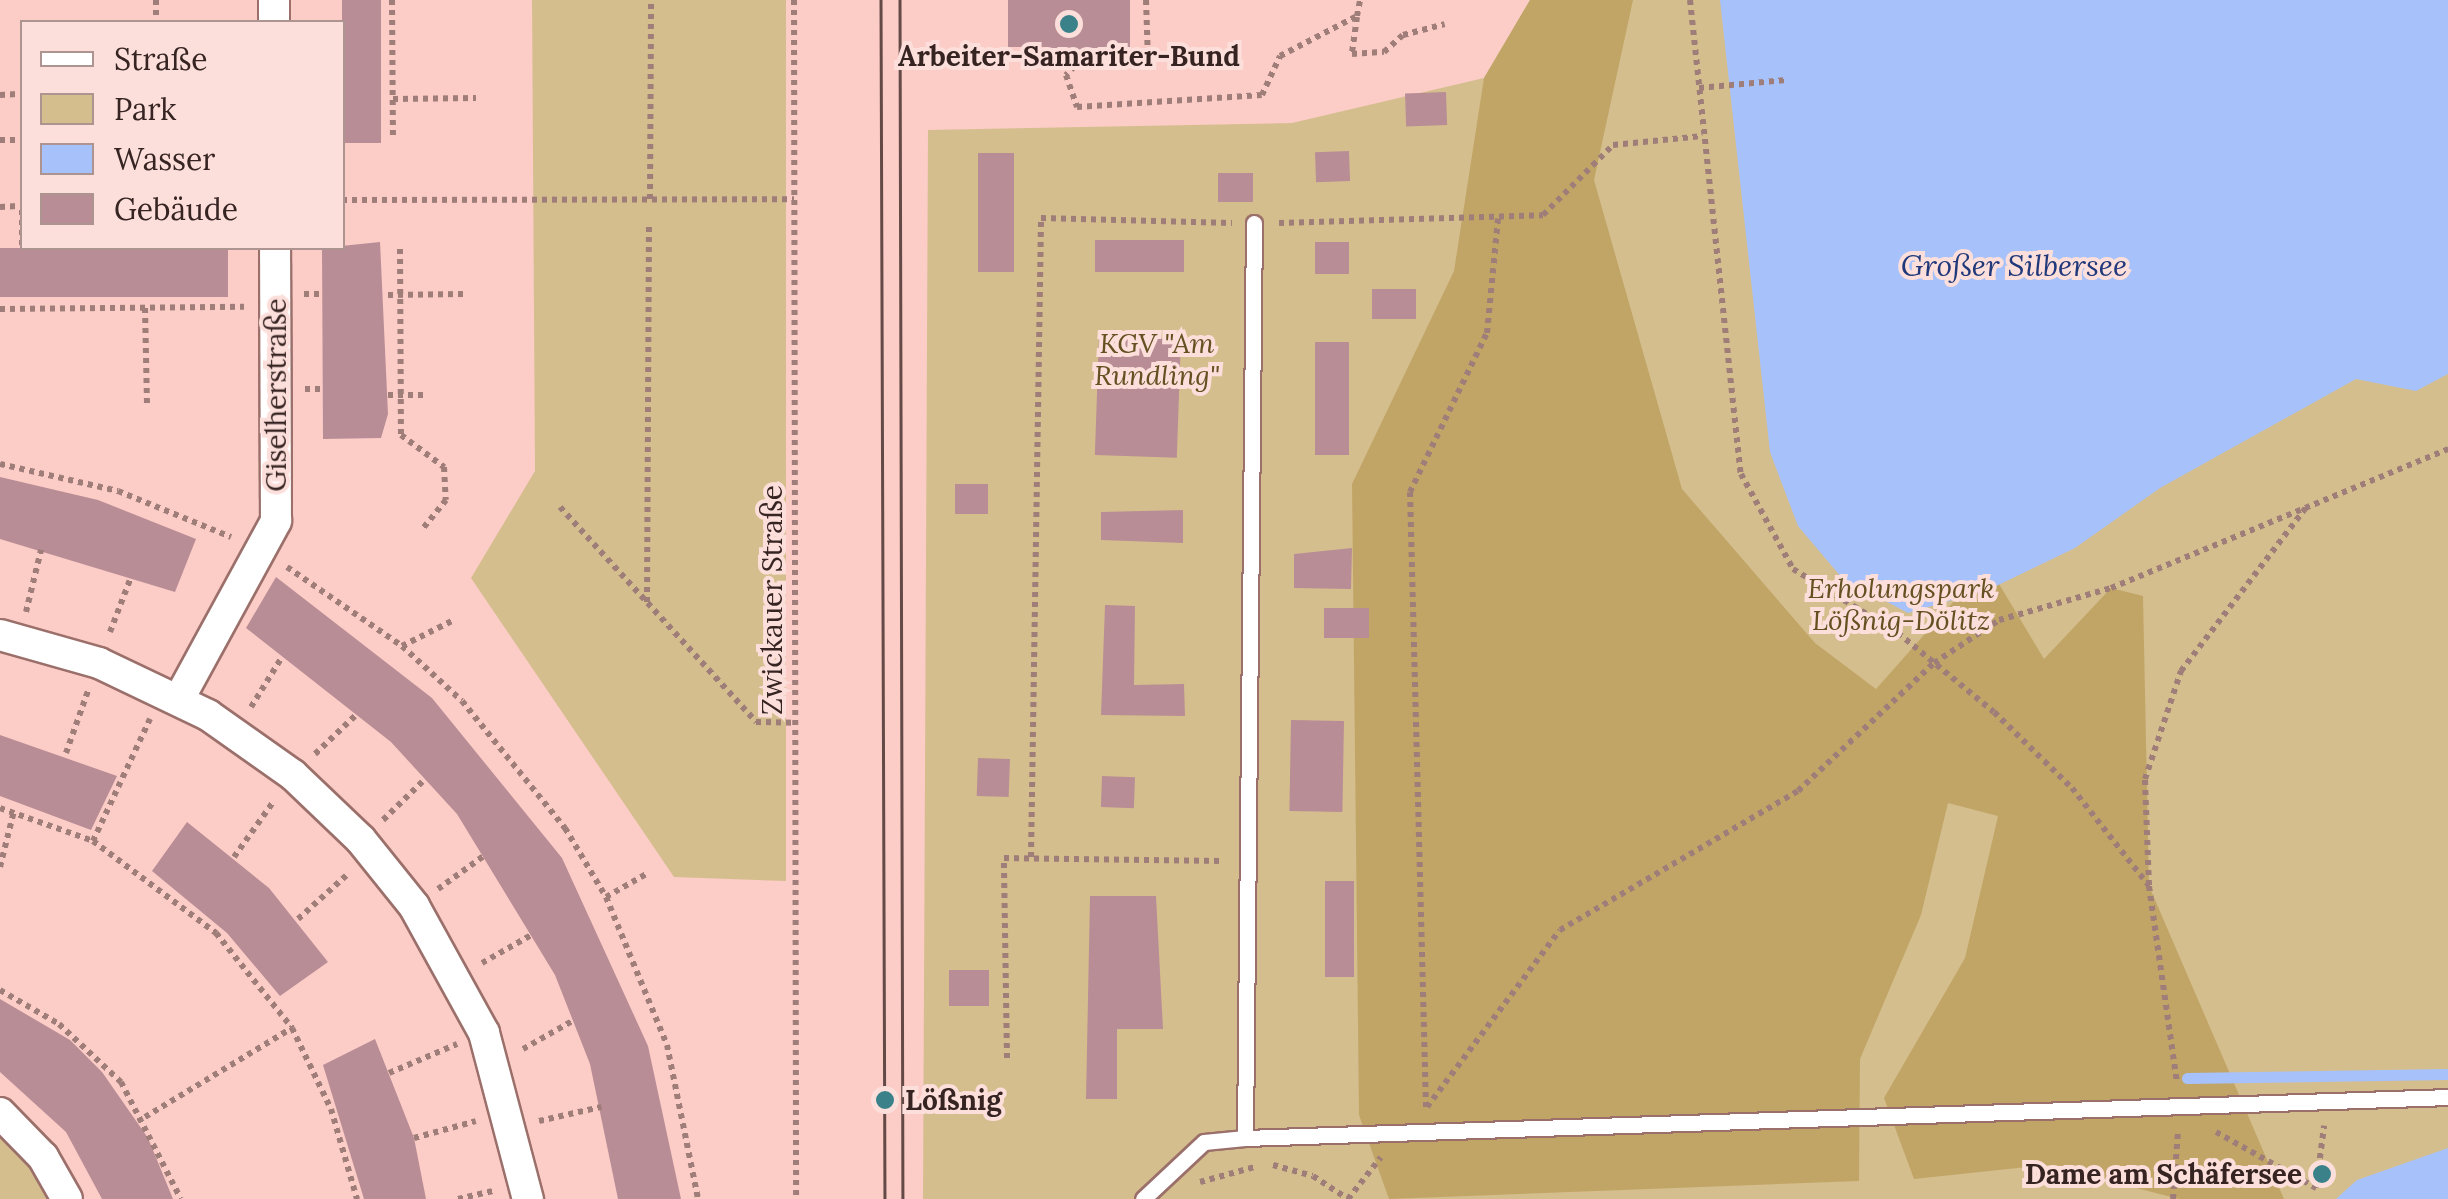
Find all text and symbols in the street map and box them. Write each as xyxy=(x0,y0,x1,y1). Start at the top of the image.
marker: Arbeiter-Samariter-Bund xyxy=(1058,13,1080,35)
legend xyxy=(20,20,345,250)
place label: Arbeiter-Samariter-Bund xyxy=(898,39,1240,73)
text: Straße xyxy=(114,40,207,78)
text: Park xyxy=(114,90,176,128)
text: Wasser xyxy=(114,140,215,178)
text: Gebäude xyxy=(114,190,238,228)
water label: Großer Silbersee xyxy=(1901,247,2127,283)
street label: Giselherstraße xyxy=(259,298,293,492)
park label: KGV "Am Rundling" xyxy=(1094,326,1220,392)
street label: Zwickauer Straße xyxy=(755,485,789,715)
park label: Erholungspark Lößnig-Dölitz xyxy=(1807,571,1995,637)
place label: Lößnig xyxy=(905,1083,1002,1117)
marker: Lößnig xyxy=(874,1089,896,1111)
place label: Dame am Schäfersee xyxy=(2025,1157,2302,1191)
marker: Dame am Schäfersee xyxy=(2311,1163,2333,1185)

